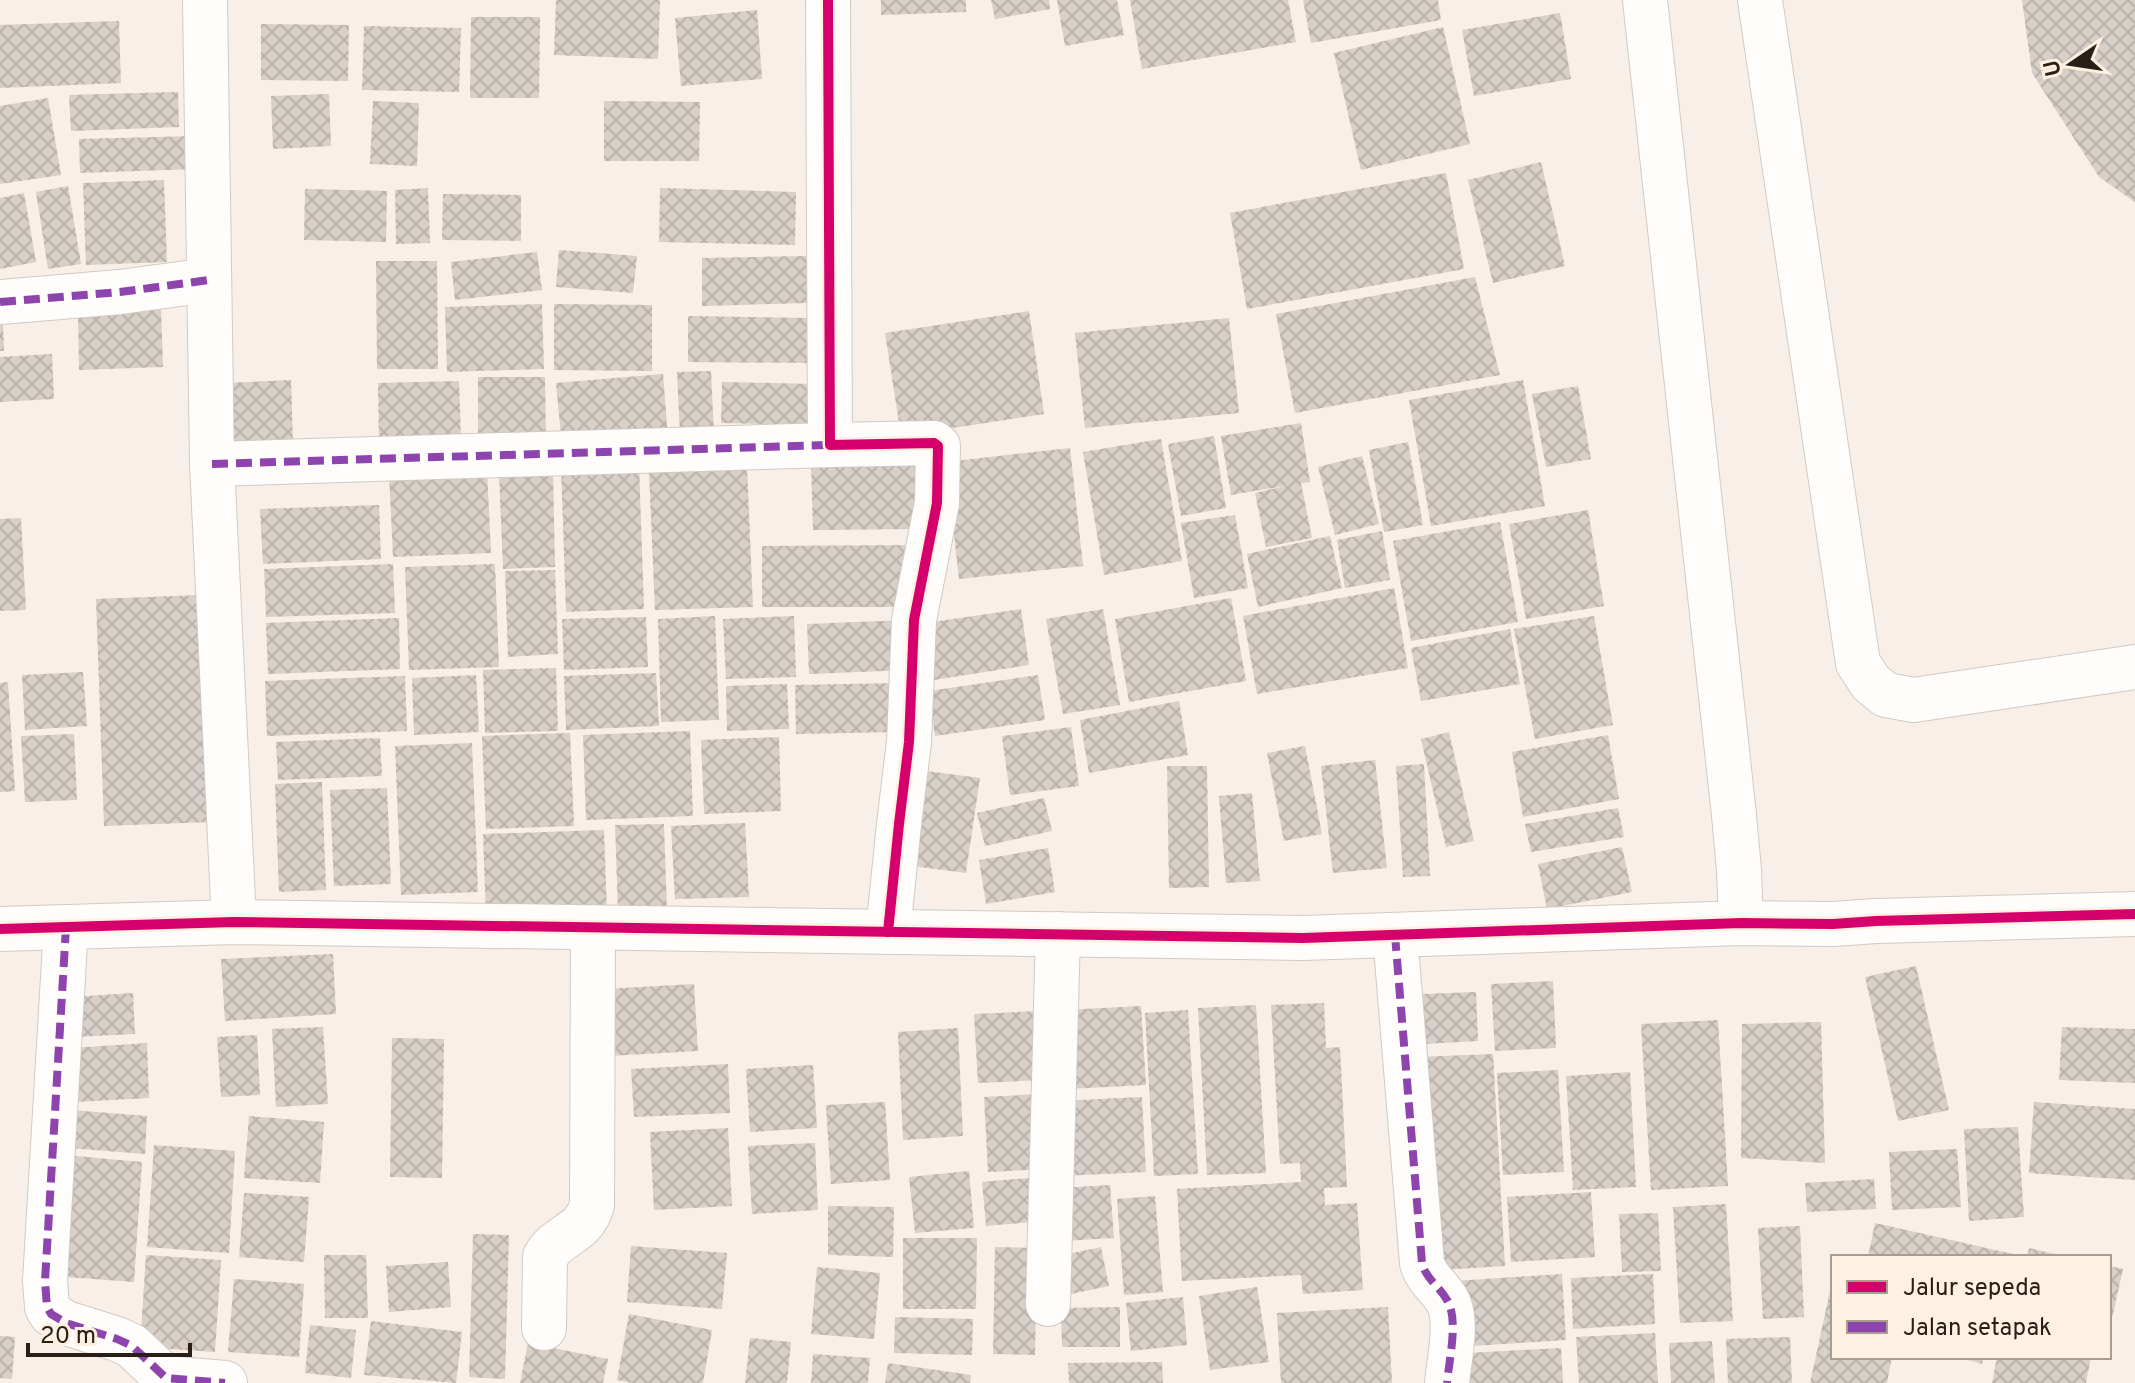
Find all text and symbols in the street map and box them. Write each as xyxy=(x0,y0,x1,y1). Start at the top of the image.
north arrow xyxy=(2031,24,2111,104)
text: U xyxy=(2039,57,2069,79)
legend xyxy=(1831,1255,2111,1359)
text: Jalur sepeda xyxy=(1903,1274,2041,1304)
scale bar xyxy=(28,1307,190,1357)
text: Jalan setapak xyxy=(1903,1314,2052,1344)
text: 20 m xyxy=(40,1322,96,1352)

